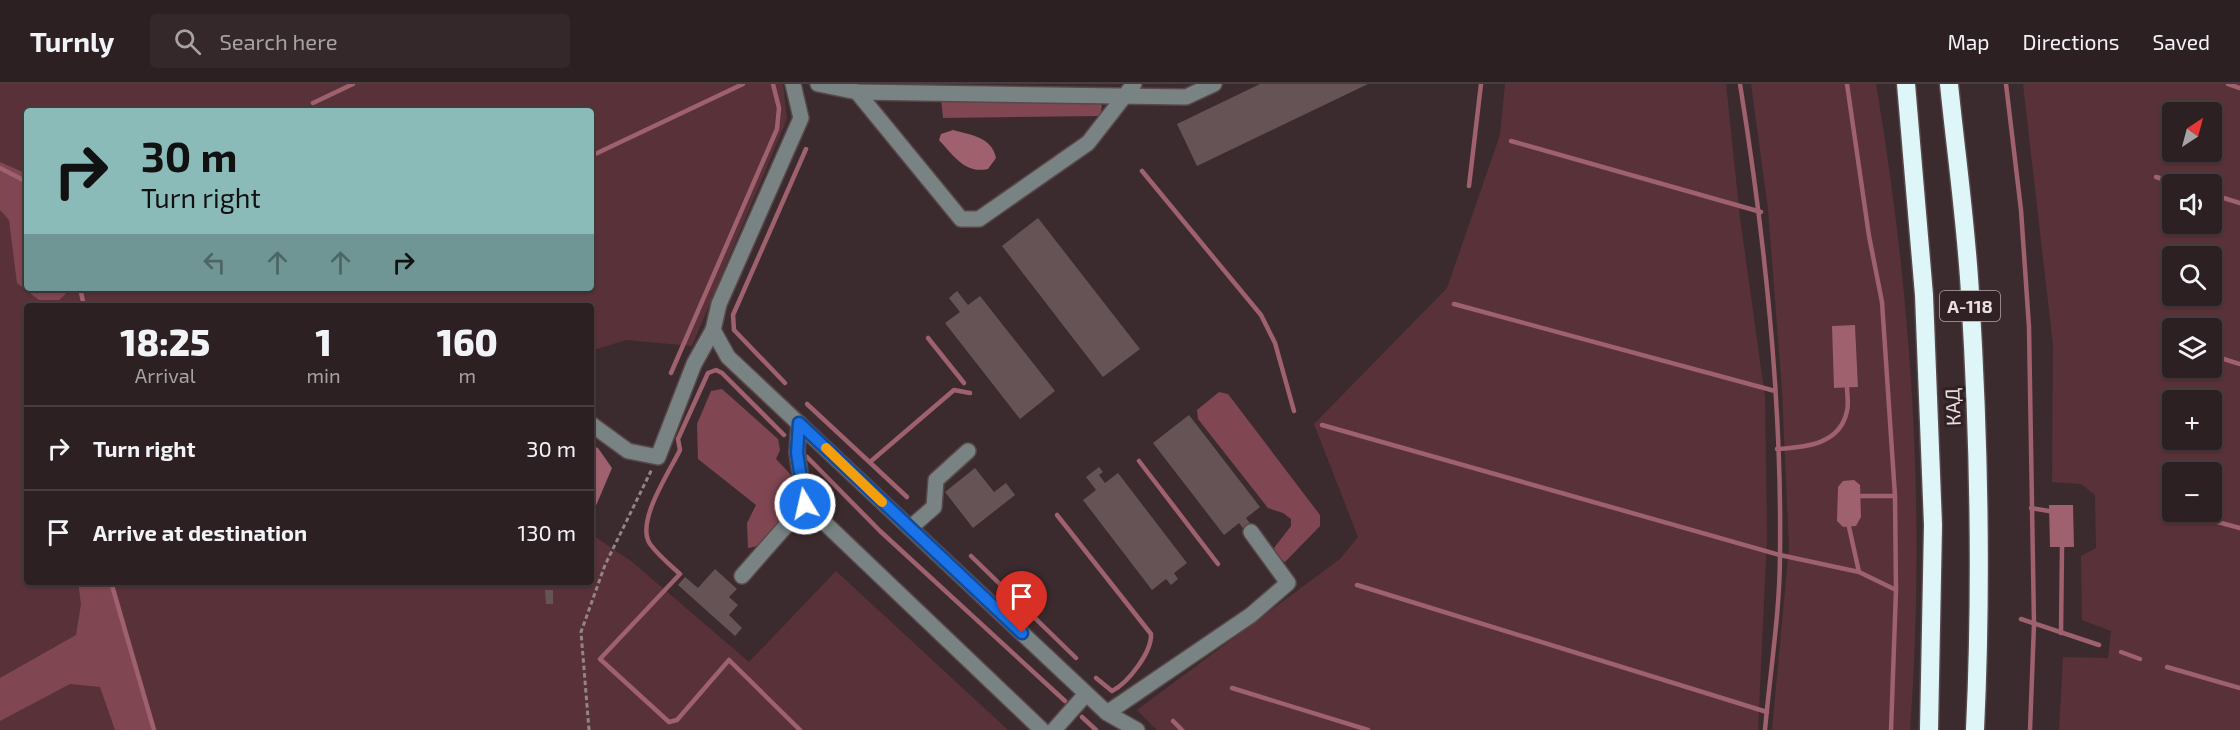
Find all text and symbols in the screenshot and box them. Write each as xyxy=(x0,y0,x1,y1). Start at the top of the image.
search box xyxy=(150,14,570,68)
text: Turnly xyxy=(30,24,114,58)
icon: search xyxy=(171,25,204,58)
text: Search here xyxy=(219,28,338,54)
text: Map xyxy=(1947,29,1990,54)
text: Directions xyxy=(2023,29,2119,54)
text: Saved xyxy=(2152,29,2210,54)
north arrow xyxy=(2162,102,2222,162)
map controls xyxy=(2162,102,2222,522)
text: 30 m xyxy=(141,130,237,180)
icon: right xyxy=(42,132,120,210)
button: sound xyxy=(2162,174,2222,234)
text: Turn right xyxy=(141,181,261,213)
icon: left xyxy=(198,246,231,279)
icon: ahead xyxy=(261,246,294,279)
icon: ahead xyxy=(324,246,357,279)
icon: right xyxy=(387,246,420,279)
button: search xyxy=(2162,246,2222,306)
road number: А-118 xyxy=(1940,291,2000,321)
button: layers xyxy=(2162,318,2222,378)
text: 18:25 xyxy=(120,320,210,363)
text: 1 xyxy=(315,320,332,363)
text: 160 xyxy=(437,320,498,363)
text: Arrival xyxy=(135,363,196,387)
text: min xyxy=(306,363,341,387)
text: m xyxy=(459,363,476,387)
street label: КАД xyxy=(1939,387,1965,427)
button: + xyxy=(2162,390,2222,450)
icon: right xyxy=(42,432,75,465)
text: Turn right xyxy=(93,435,195,461)
text: 30 m xyxy=(526,435,576,461)
button: − xyxy=(2162,462,2222,522)
position arrow xyxy=(773,472,837,536)
icon: arrive xyxy=(42,516,75,549)
text: Arrive at destination xyxy=(93,519,307,545)
text: 130 m xyxy=(518,519,576,545)
pin xyxy=(996,571,1047,633)
icon: arrive xyxy=(1005,580,1038,613)

